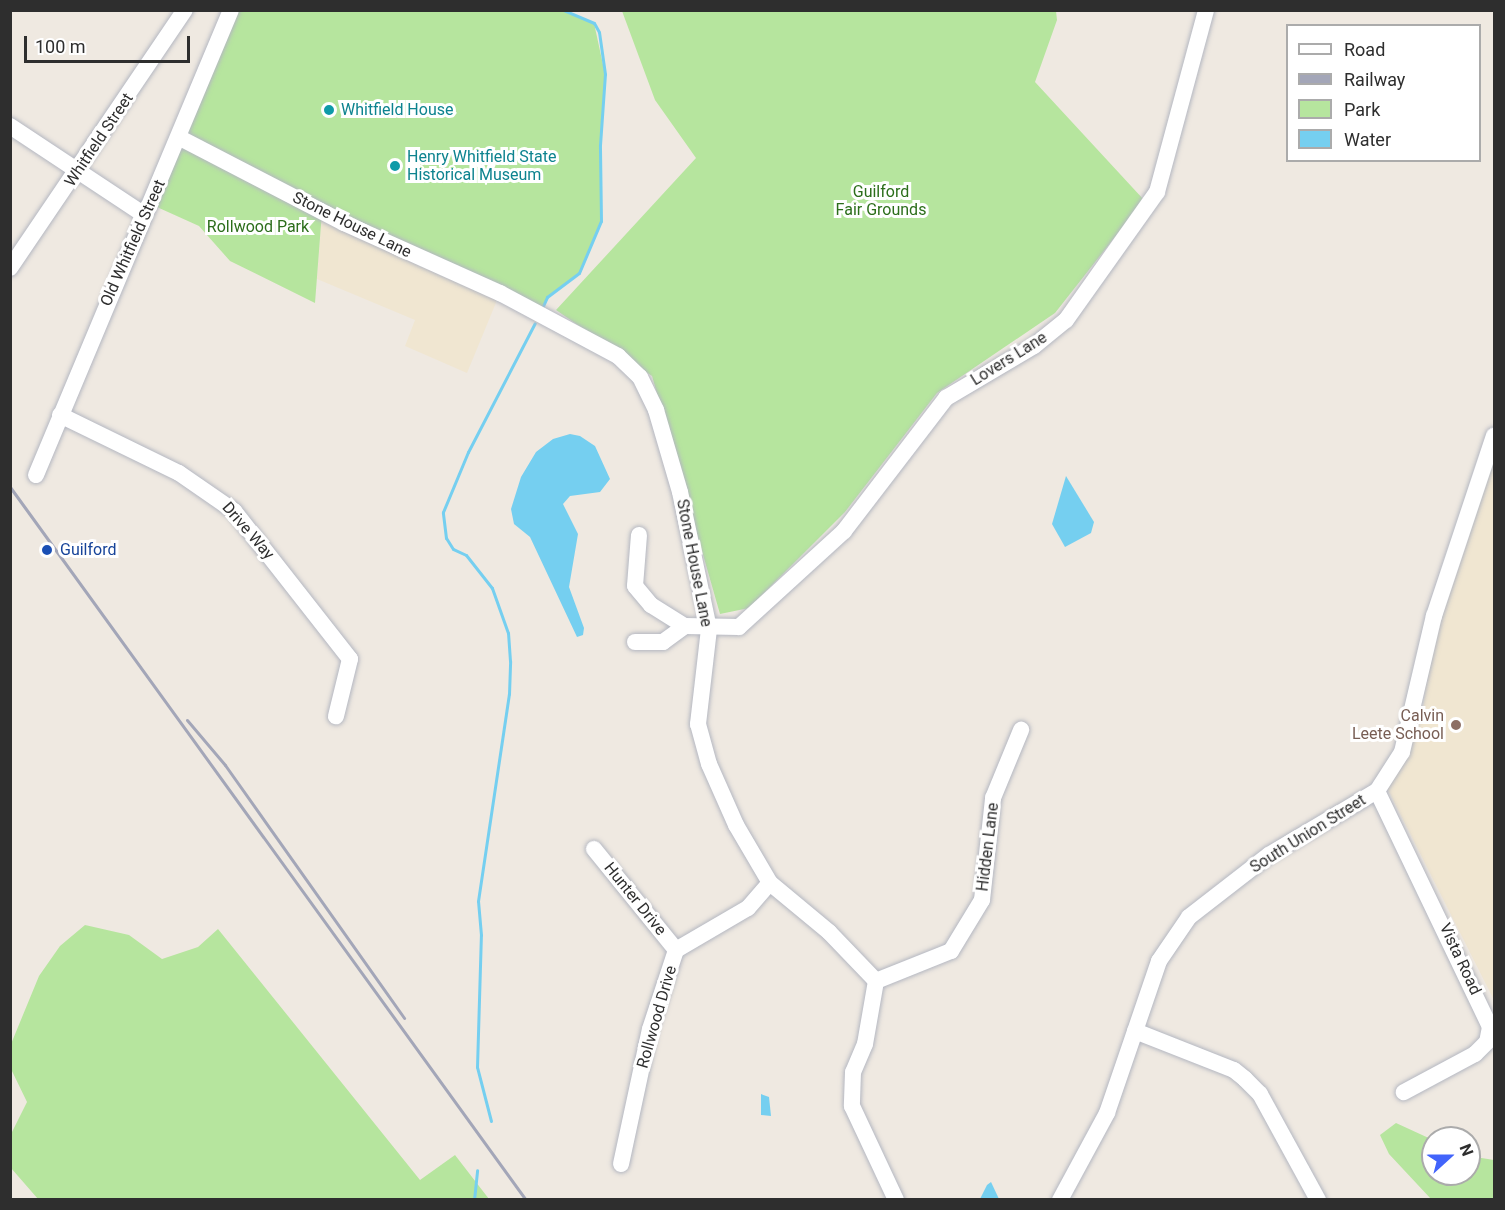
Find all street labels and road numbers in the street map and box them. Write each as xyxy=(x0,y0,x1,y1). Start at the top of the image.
street label: Whitfield Street xyxy=(61,90,137,190)
street label: Old Whitfield Street xyxy=(96,177,170,309)
street label: Stone House Lane xyxy=(290,188,414,262)
street label: Lovers Lane xyxy=(967,328,1051,390)
street label: Drive Way xyxy=(218,498,278,564)
street label: Stone House Lane xyxy=(672,498,716,628)
street label: South Union Street xyxy=(1247,791,1369,877)
street label: Hidden Lane xyxy=(973,802,1003,892)
street label: Hunter Drive xyxy=(600,859,670,939)
street label: Vista Road xyxy=(1435,920,1485,998)
street label: Rollwood Drive xyxy=(633,963,681,1071)

